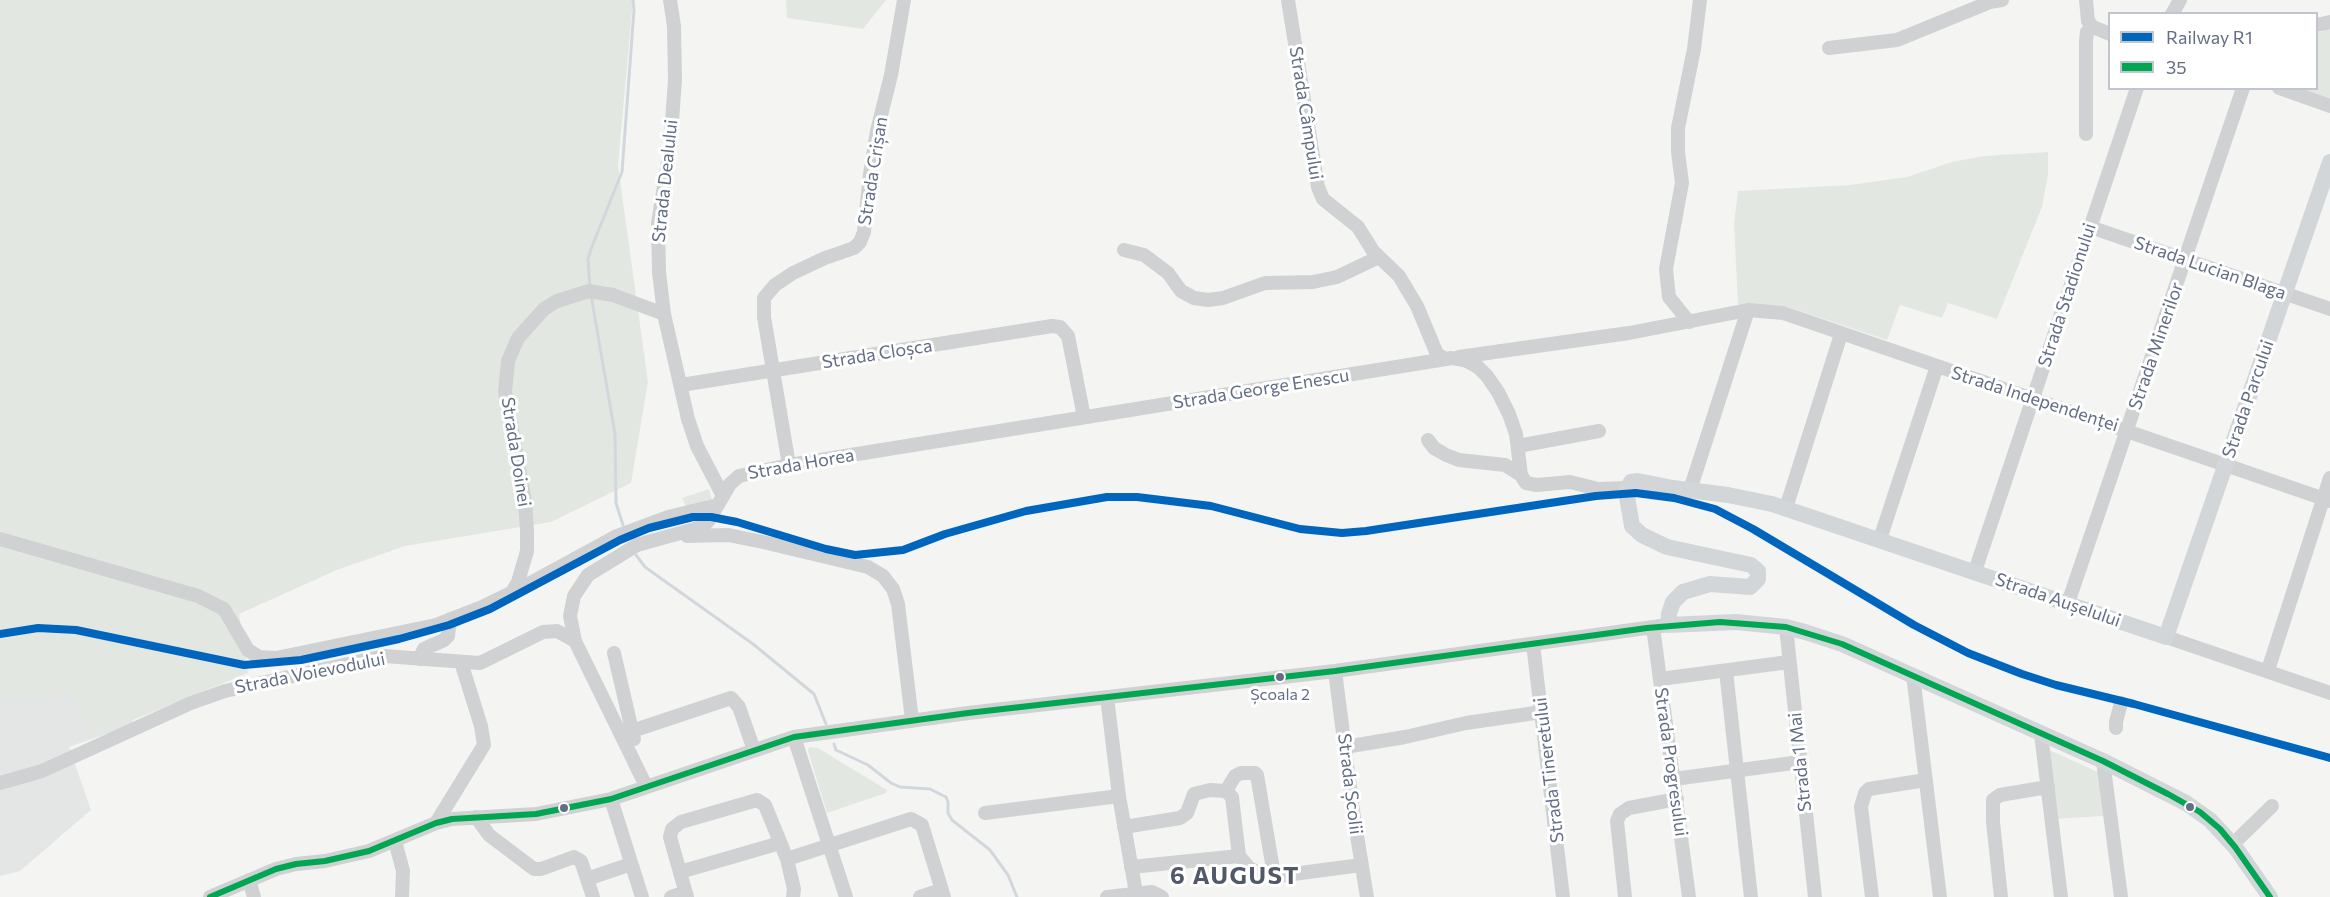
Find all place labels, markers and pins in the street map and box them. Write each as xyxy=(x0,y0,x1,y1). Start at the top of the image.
marker: Școala 2 xyxy=(1274,671,1286,683)
place label: Școala 2 xyxy=(1250,685,1310,705)
unlabelled marker xyxy=(2184,801,2196,813)
unlabelled marker xyxy=(558,802,570,814)

